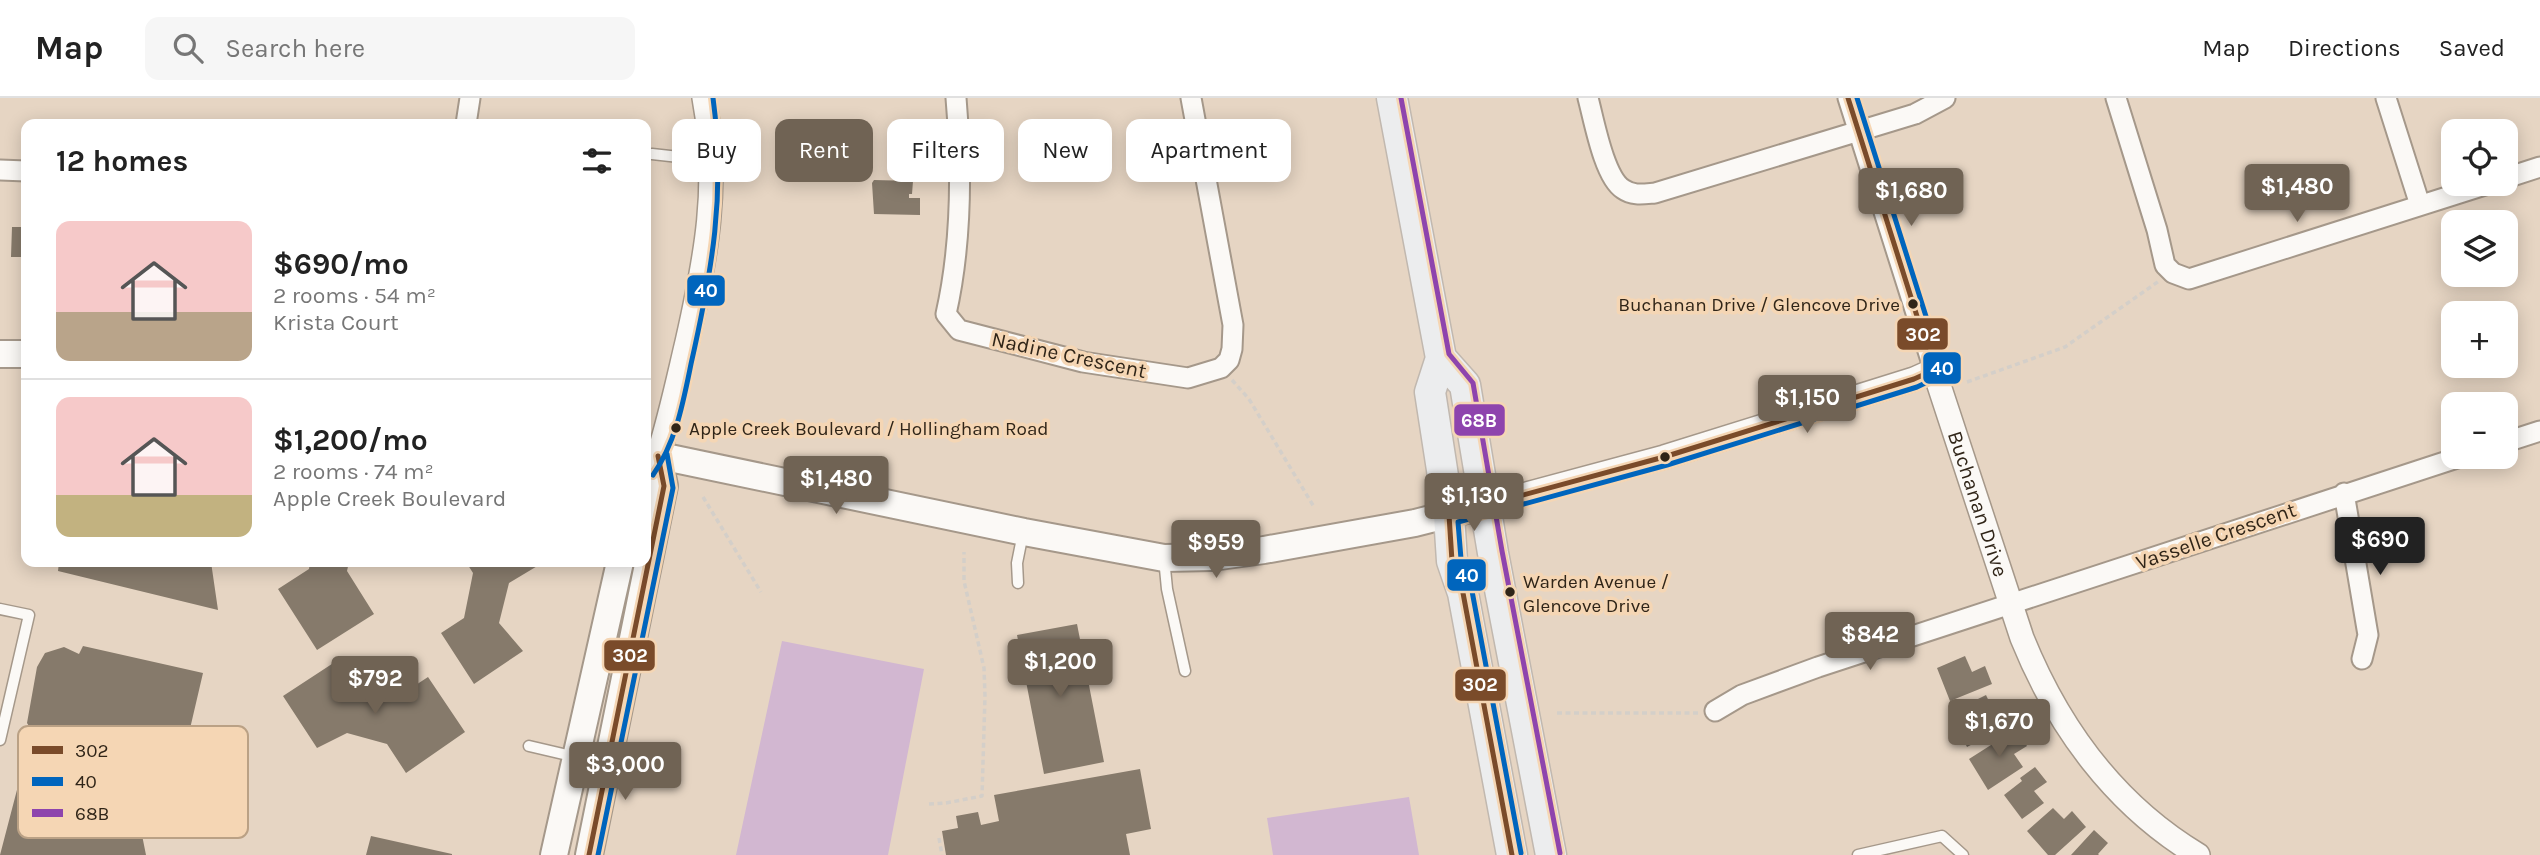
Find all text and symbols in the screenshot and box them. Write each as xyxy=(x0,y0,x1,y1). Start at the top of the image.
search box xyxy=(145,17,635,80)
text: Map xyxy=(35,29,103,67)
icon: search xyxy=(169,29,207,67)
text: Search here xyxy=(225,33,365,64)
text: Map xyxy=(2202,34,2250,62)
text: Directions xyxy=(2288,34,2401,62)
text: Saved xyxy=(2439,34,2505,62)
chip: Buy xyxy=(672,119,761,182)
chip: Rent xyxy=(775,119,873,182)
chip: Filters xyxy=(887,119,1004,182)
chip: New xyxy=(1018,119,1112,182)
chip: Apartment xyxy=(1126,119,1291,182)
map controls xyxy=(2441,119,2518,469)
button: locate xyxy=(2441,119,2518,196)
icon: filters xyxy=(578,142,616,180)
text: 12 homes xyxy=(56,143,188,179)
pin: $1,480 xyxy=(2240,164,2354,224)
pin: $1,680 xyxy=(1854,169,1968,228)
text: $1,480 xyxy=(2261,173,2333,200)
text: $1,680 xyxy=(1874,177,1948,204)
button: layers xyxy=(2441,210,2518,287)
text: $690/mo xyxy=(273,246,409,282)
icon: home xyxy=(112,249,196,333)
line badge: 40 xyxy=(686,274,726,307)
text: 40 xyxy=(694,280,718,302)
text: 2 rooms · 54 m² xyxy=(273,282,436,309)
place label: Buchanan Drive / Glencove Drive xyxy=(1618,294,1900,316)
marker: Buchanan Drive / Glencove Drive xyxy=(1906,297,1920,311)
button: + xyxy=(2441,301,2518,378)
text: Krista Court xyxy=(273,309,399,336)
line badge: 302 xyxy=(1896,317,1949,351)
text: 302 xyxy=(1905,324,1941,346)
street label: Nadine Crescent xyxy=(989,327,1149,383)
line badge: 40 xyxy=(1922,351,1962,385)
text: 40 xyxy=(1930,358,1954,380)
pin: $1,150 xyxy=(1750,376,1864,435)
text: $1,150 xyxy=(1774,384,1840,411)
button: − xyxy=(2441,392,2518,469)
line badge: 68B xyxy=(1453,403,1506,437)
text: 68B xyxy=(1461,410,1497,432)
place label: Apple Creek Boulevard / Hollingham Road xyxy=(689,418,1049,440)
marker: Apple Creek Boulevard / Hollingham Road xyxy=(669,421,683,435)
text: $1,200/mo xyxy=(273,422,428,458)
icon: home xyxy=(112,425,196,509)
street label: Buchanan Drive xyxy=(1943,428,2013,580)
unlabelled marker xyxy=(1658,450,1672,464)
pin: $1,480 xyxy=(779,456,893,516)
text: 2 rooms · 74 m² xyxy=(273,458,434,485)
text: $1,480 xyxy=(800,465,872,492)
pin: $1,130 xyxy=(1417,474,1531,533)
text: $1,130 xyxy=(1441,482,1507,509)
text: Apple Creek Boulevard xyxy=(273,485,506,512)
street label: Vasselle Crescent xyxy=(2133,497,2299,575)
pin: $690 xyxy=(2339,518,2421,577)
pin: $959 xyxy=(1175,520,1257,580)
text: $690 xyxy=(2351,526,2409,553)
text: $959 xyxy=(1187,529,1245,556)
line badge: 40 xyxy=(1446,558,1487,592)
text: 40 xyxy=(1455,565,1479,587)
place label: Warden Avenue / Glencove Drive xyxy=(1523,571,1669,617)
marker: Warden Avenue / Glencove Drive xyxy=(1503,585,1517,599)
pin: $842 xyxy=(1829,612,1911,672)
text: $842 xyxy=(1841,621,1899,648)
line badge: 302 xyxy=(603,639,656,672)
pin: $1,200 xyxy=(1003,640,1117,699)
text: 302 xyxy=(612,645,648,667)
text: $1,200 xyxy=(1024,648,1096,675)
pin: $792 xyxy=(334,656,416,716)
text: $792 xyxy=(347,665,403,692)
line badge: 302 xyxy=(1454,668,1507,702)
text: 302 xyxy=(1462,674,1498,696)
pin: $1,670 xyxy=(1942,700,2056,759)
text: $1,670 xyxy=(1964,708,2034,735)
legend xyxy=(18,726,248,838)
text: 302 xyxy=(75,740,109,762)
pin: $3,000 xyxy=(568,742,682,802)
text: $3,000 xyxy=(585,751,665,778)
text: 40 xyxy=(75,771,97,793)
text: 68B xyxy=(75,803,109,825)

